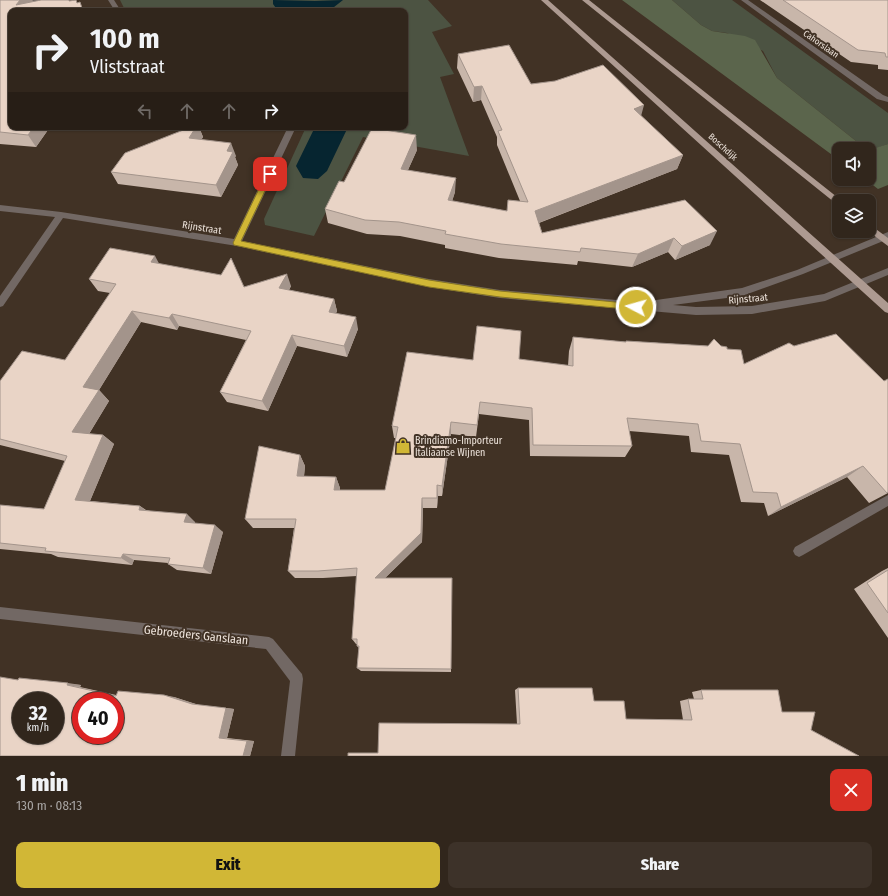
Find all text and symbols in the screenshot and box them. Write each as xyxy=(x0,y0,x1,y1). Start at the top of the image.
text: 100 m xyxy=(90,22,160,55)
icon: right xyxy=(24,24,76,76)
street label: Cahorslaan xyxy=(801,28,841,60)
text: Vliststraat xyxy=(90,56,165,78)
icon: left xyxy=(134,100,156,122)
icon: ahead xyxy=(176,100,198,122)
icon: ahead xyxy=(218,100,240,122)
icon: right xyxy=(260,100,282,122)
street label: Boschdijk xyxy=(706,131,740,163)
map controls xyxy=(832,142,876,238)
button: sound xyxy=(832,142,876,186)
pin xyxy=(253,157,287,191)
icon: arrive xyxy=(259,163,281,185)
button: layers xyxy=(832,194,876,238)
street label: Rijnstraat xyxy=(181,219,223,237)
position arrow xyxy=(615,286,657,328)
street label: Rijnstraat xyxy=(728,291,769,307)
place label: Brindiamo-Importeur Italiaanse Wijnen xyxy=(415,435,503,459)
shop icon: Brindiamo-Importeur Italiaanse Wijnen xyxy=(394,437,412,455)
street label: Gebroeders Ganslaan xyxy=(143,623,249,647)
speed limit sign: 40 xyxy=(72,692,124,744)
text: 32 xyxy=(29,701,47,725)
text: km/h xyxy=(27,722,49,734)
text: 1 min xyxy=(16,769,68,797)
button: close xyxy=(830,769,872,811)
text: 130 m · 08:13 xyxy=(16,798,82,813)
button: Exit xyxy=(16,842,440,888)
button: Share xyxy=(448,842,872,888)

